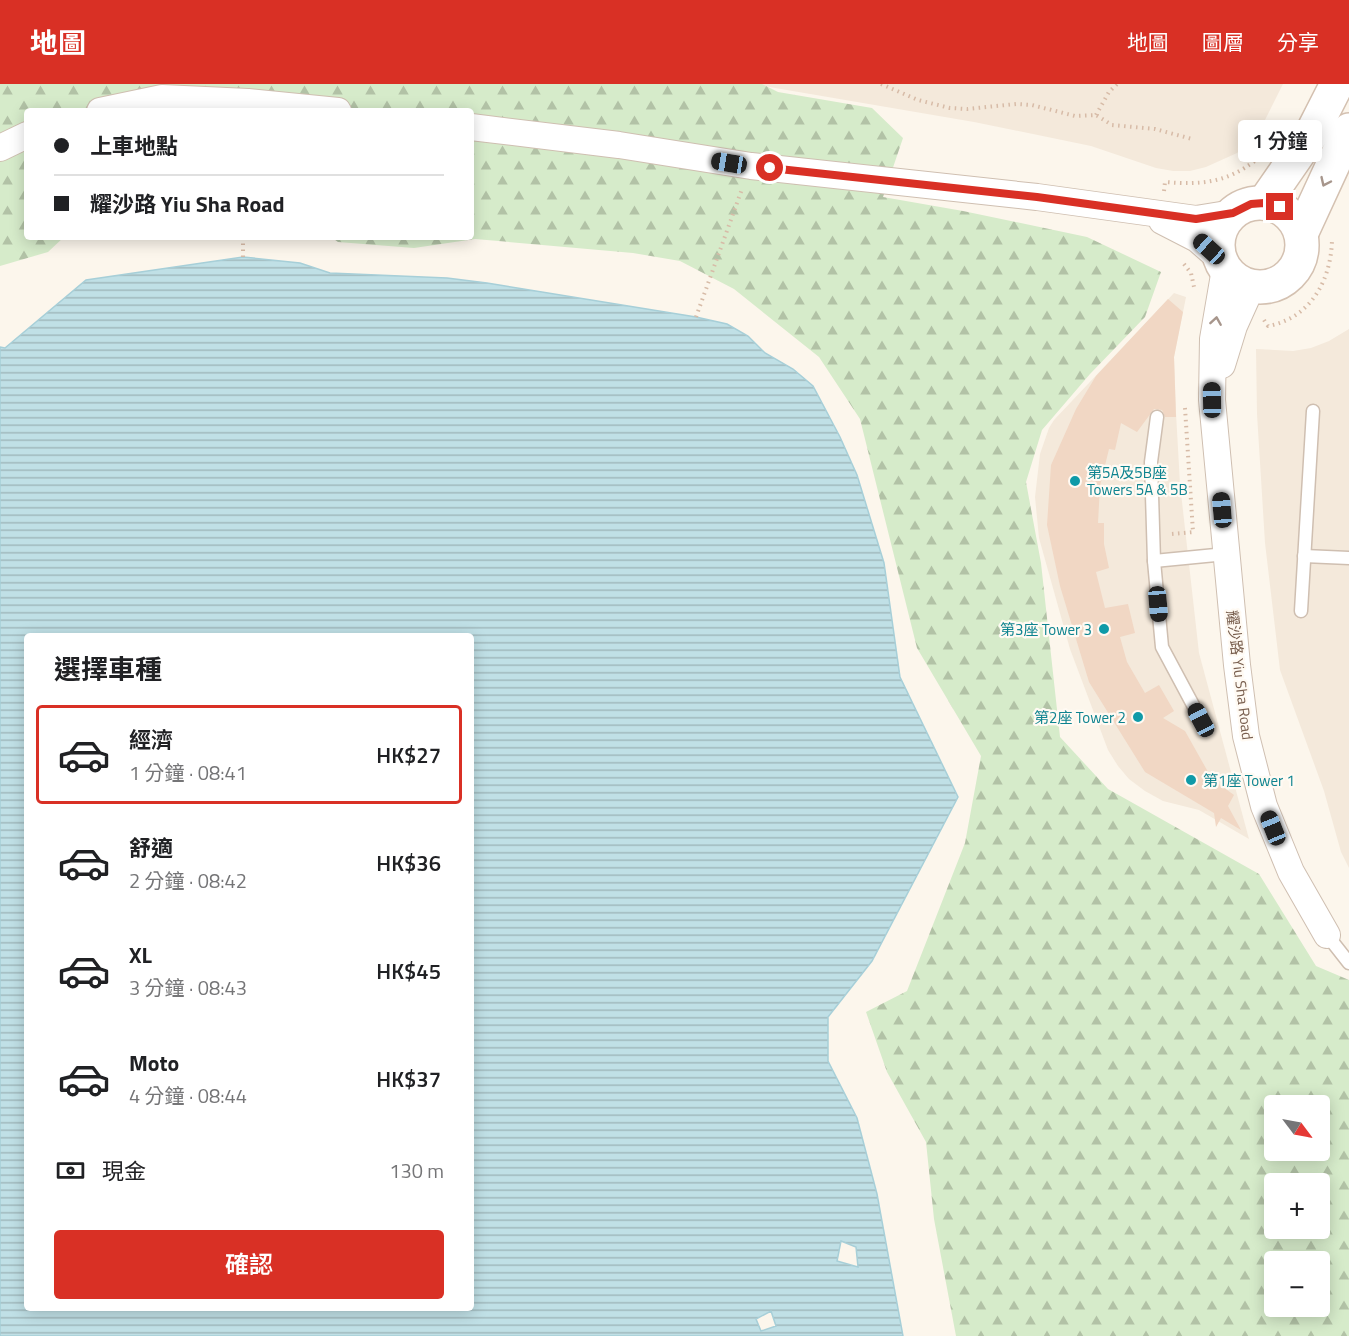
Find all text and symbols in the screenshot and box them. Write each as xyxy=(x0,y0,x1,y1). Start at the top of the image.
text: 地圖 xyxy=(30,21,86,64)
text: 地圖 xyxy=(1127,26,1169,58)
text: 圖層 xyxy=(1202,26,1244,58)
text: 分享 xyxy=(1277,26,1319,58)
callout: 1 分鐘 xyxy=(1238,120,1322,162)
text: 1 分鐘 xyxy=(1252,125,1308,156)
text: 上車地點 xyxy=(90,129,178,163)
car xyxy=(710,151,748,175)
route start xyxy=(756,154,783,181)
one-way arrow xyxy=(1320,175,1332,186)
text: 耀沙路 Yiu Sha Road xyxy=(90,187,284,221)
route end xyxy=(1266,193,1293,220)
car xyxy=(1190,230,1228,268)
one-way arrow xyxy=(1209,316,1222,326)
car xyxy=(1203,382,1221,418)
place label: 第5A及5B座 Towers 5A & 5B xyxy=(1087,461,1188,501)
marker: 第5A及5B座 Towers 5A & 5B xyxy=(1068,474,1082,488)
car xyxy=(1211,491,1233,529)
car xyxy=(1147,585,1169,623)
street label: 耀沙路 Yiu Sha Road xyxy=(1221,609,1259,741)
place label: 第3座 Tower 3 xyxy=(1000,618,1092,641)
marker: 第3座 Tower 3 xyxy=(1097,622,1111,636)
text: 選擇車種 xyxy=(54,648,162,689)
car xyxy=(1185,700,1217,740)
place label: 第2座 Tower 2 xyxy=(1034,706,1126,729)
marker: 第2座 Tower 2 xyxy=(1131,710,1145,724)
text: 經濟 xyxy=(129,723,173,757)
icon: car xyxy=(57,728,111,782)
text: HK$27 xyxy=(376,738,441,772)
text: 1 分鐘 · 08:41 xyxy=(129,757,247,788)
place label: 第1座 Tower 1 xyxy=(1203,769,1295,792)
marker: 第1座 Tower 1 xyxy=(1184,773,1198,787)
car xyxy=(1258,808,1288,848)
text: 舒適 xyxy=(129,831,173,865)
icon: car xyxy=(57,836,111,890)
text: HK$36 xyxy=(376,846,441,880)
text: 2 分鐘 · 08:42 xyxy=(129,865,247,896)
text: XL xyxy=(129,938,152,972)
icon: car xyxy=(57,944,111,998)
text: HK$45 xyxy=(376,954,441,988)
text: 3 分鐘 · 08:43 xyxy=(129,972,247,1003)
text: Moto xyxy=(129,1046,179,1080)
icon: car xyxy=(57,1052,111,1106)
text: HK$37 xyxy=(376,1062,441,1096)
text: 4 分鐘 · 08:44 xyxy=(129,1080,247,1111)
north arrow xyxy=(1264,1095,1330,1161)
map controls xyxy=(1264,1095,1330,1317)
icon: cash xyxy=(54,1154,87,1187)
text: 現金 xyxy=(102,1154,146,1188)
text: 130 m xyxy=(389,1155,444,1186)
button: + xyxy=(1264,1173,1330,1239)
button: 確認 xyxy=(54,1230,444,1299)
button: − xyxy=(1264,1251,1330,1317)

